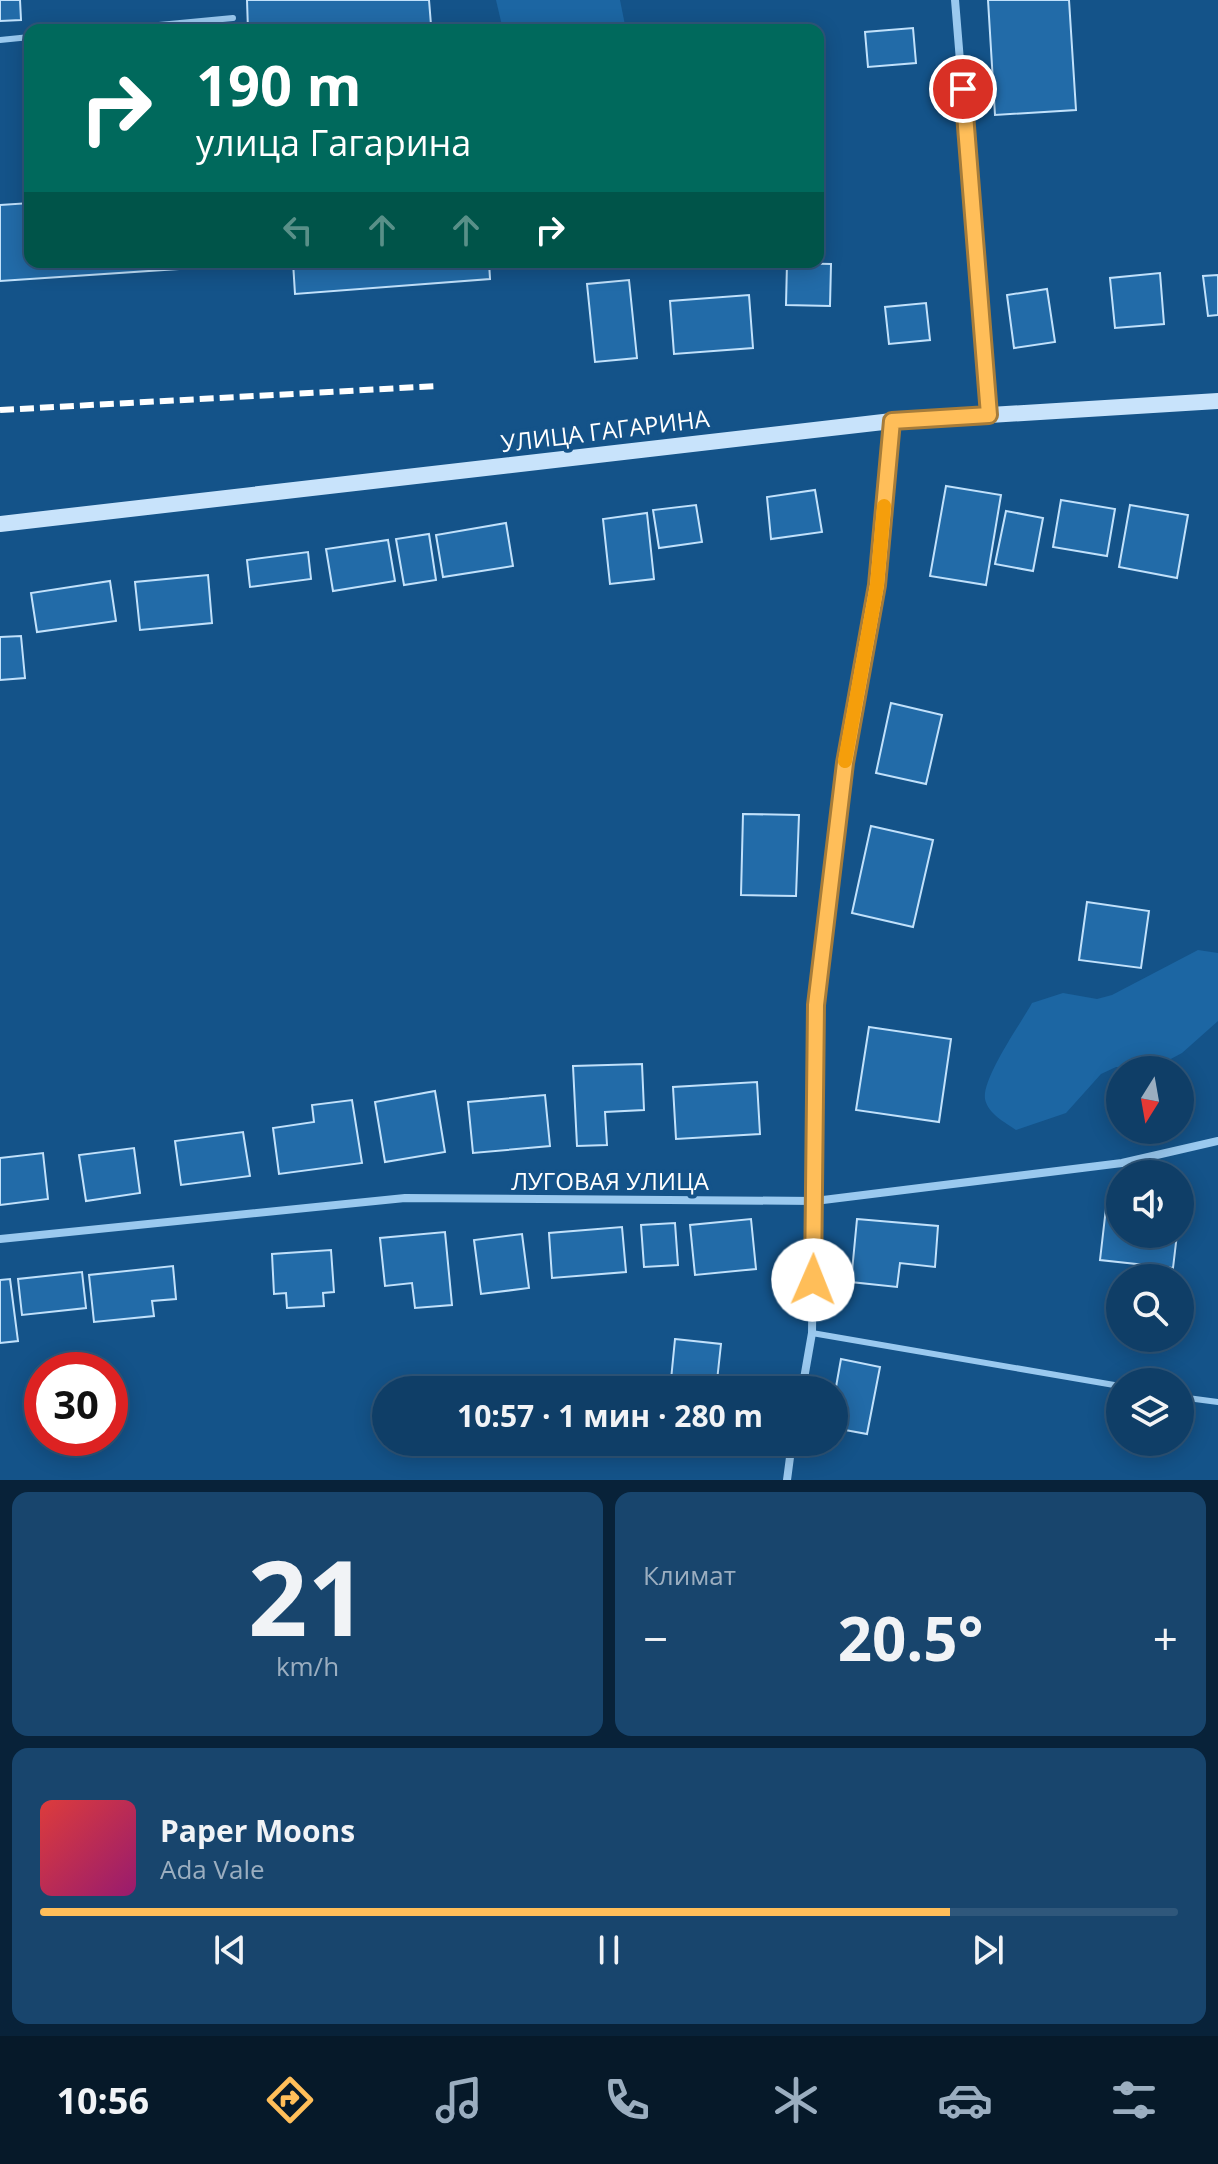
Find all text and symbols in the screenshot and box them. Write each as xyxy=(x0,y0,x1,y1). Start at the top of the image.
text: 190 m xyxy=(196,46,362,122)
pin xyxy=(929,55,997,123)
icon: right xyxy=(64,56,168,160)
icon: arrive xyxy=(941,67,985,111)
text: улица Гагарина xyxy=(196,118,471,167)
icon: left xyxy=(276,208,320,252)
icon: ahead xyxy=(360,208,404,252)
icon: ahead xyxy=(444,208,488,252)
icon: right xyxy=(528,208,572,252)
street label: УЛИЦА ГАГАРИНА xyxy=(499,401,712,459)
north arrow xyxy=(1106,1056,1194,1144)
map controls xyxy=(1106,1056,1194,1456)
button: sound xyxy=(1106,1160,1194,1248)
street label: ЛУГОВАЯ УЛИЦА xyxy=(511,1164,710,1197)
position arrow xyxy=(771,1238,855,1322)
button: search xyxy=(1106,1264,1194,1352)
speed limit sign: 30 xyxy=(24,1352,128,1456)
button: layers xyxy=(1106,1368,1194,1456)
text: 10:57 · 1 мин · 280 m xyxy=(457,1395,763,1436)
text: 21 xyxy=(248,1525,367,1666)
text: Климат xyxy=(643,1557,736,1593)
text: 20.5° xyxy=(838,1597,983,1679)
text: − xyxy=(643,1608,668,1668)
text: + xyxy=(1153,1608,1178,1668)
text: km/h xyxy=(276,1648,339,1684)
text: Paper Moons xyxy=(160,1810,355,1851)
text: Ada Vale xyxy=(160,1851,265,1887)
icon: previous xyxy=(208,1928,252,1972)
icon: pause xyxy=(587,1928,631,1972)
icon: next xyxy=(966,1928,1010,1972)
icon: directions xyxy=(262,2072,318,2128)
icon: music xyxy=(431,2072,487,2128)
icon: phone xyxy=(599,2072,655,2128)
icon: climate xyxy=(768,2072,824,2128)
icon: car xyxy=(937,2072,993,2128)
icon: filters xyxy=(1106,2072,1162,2128)
text: 10:56 xyxy=(56,2076,149,2125)

